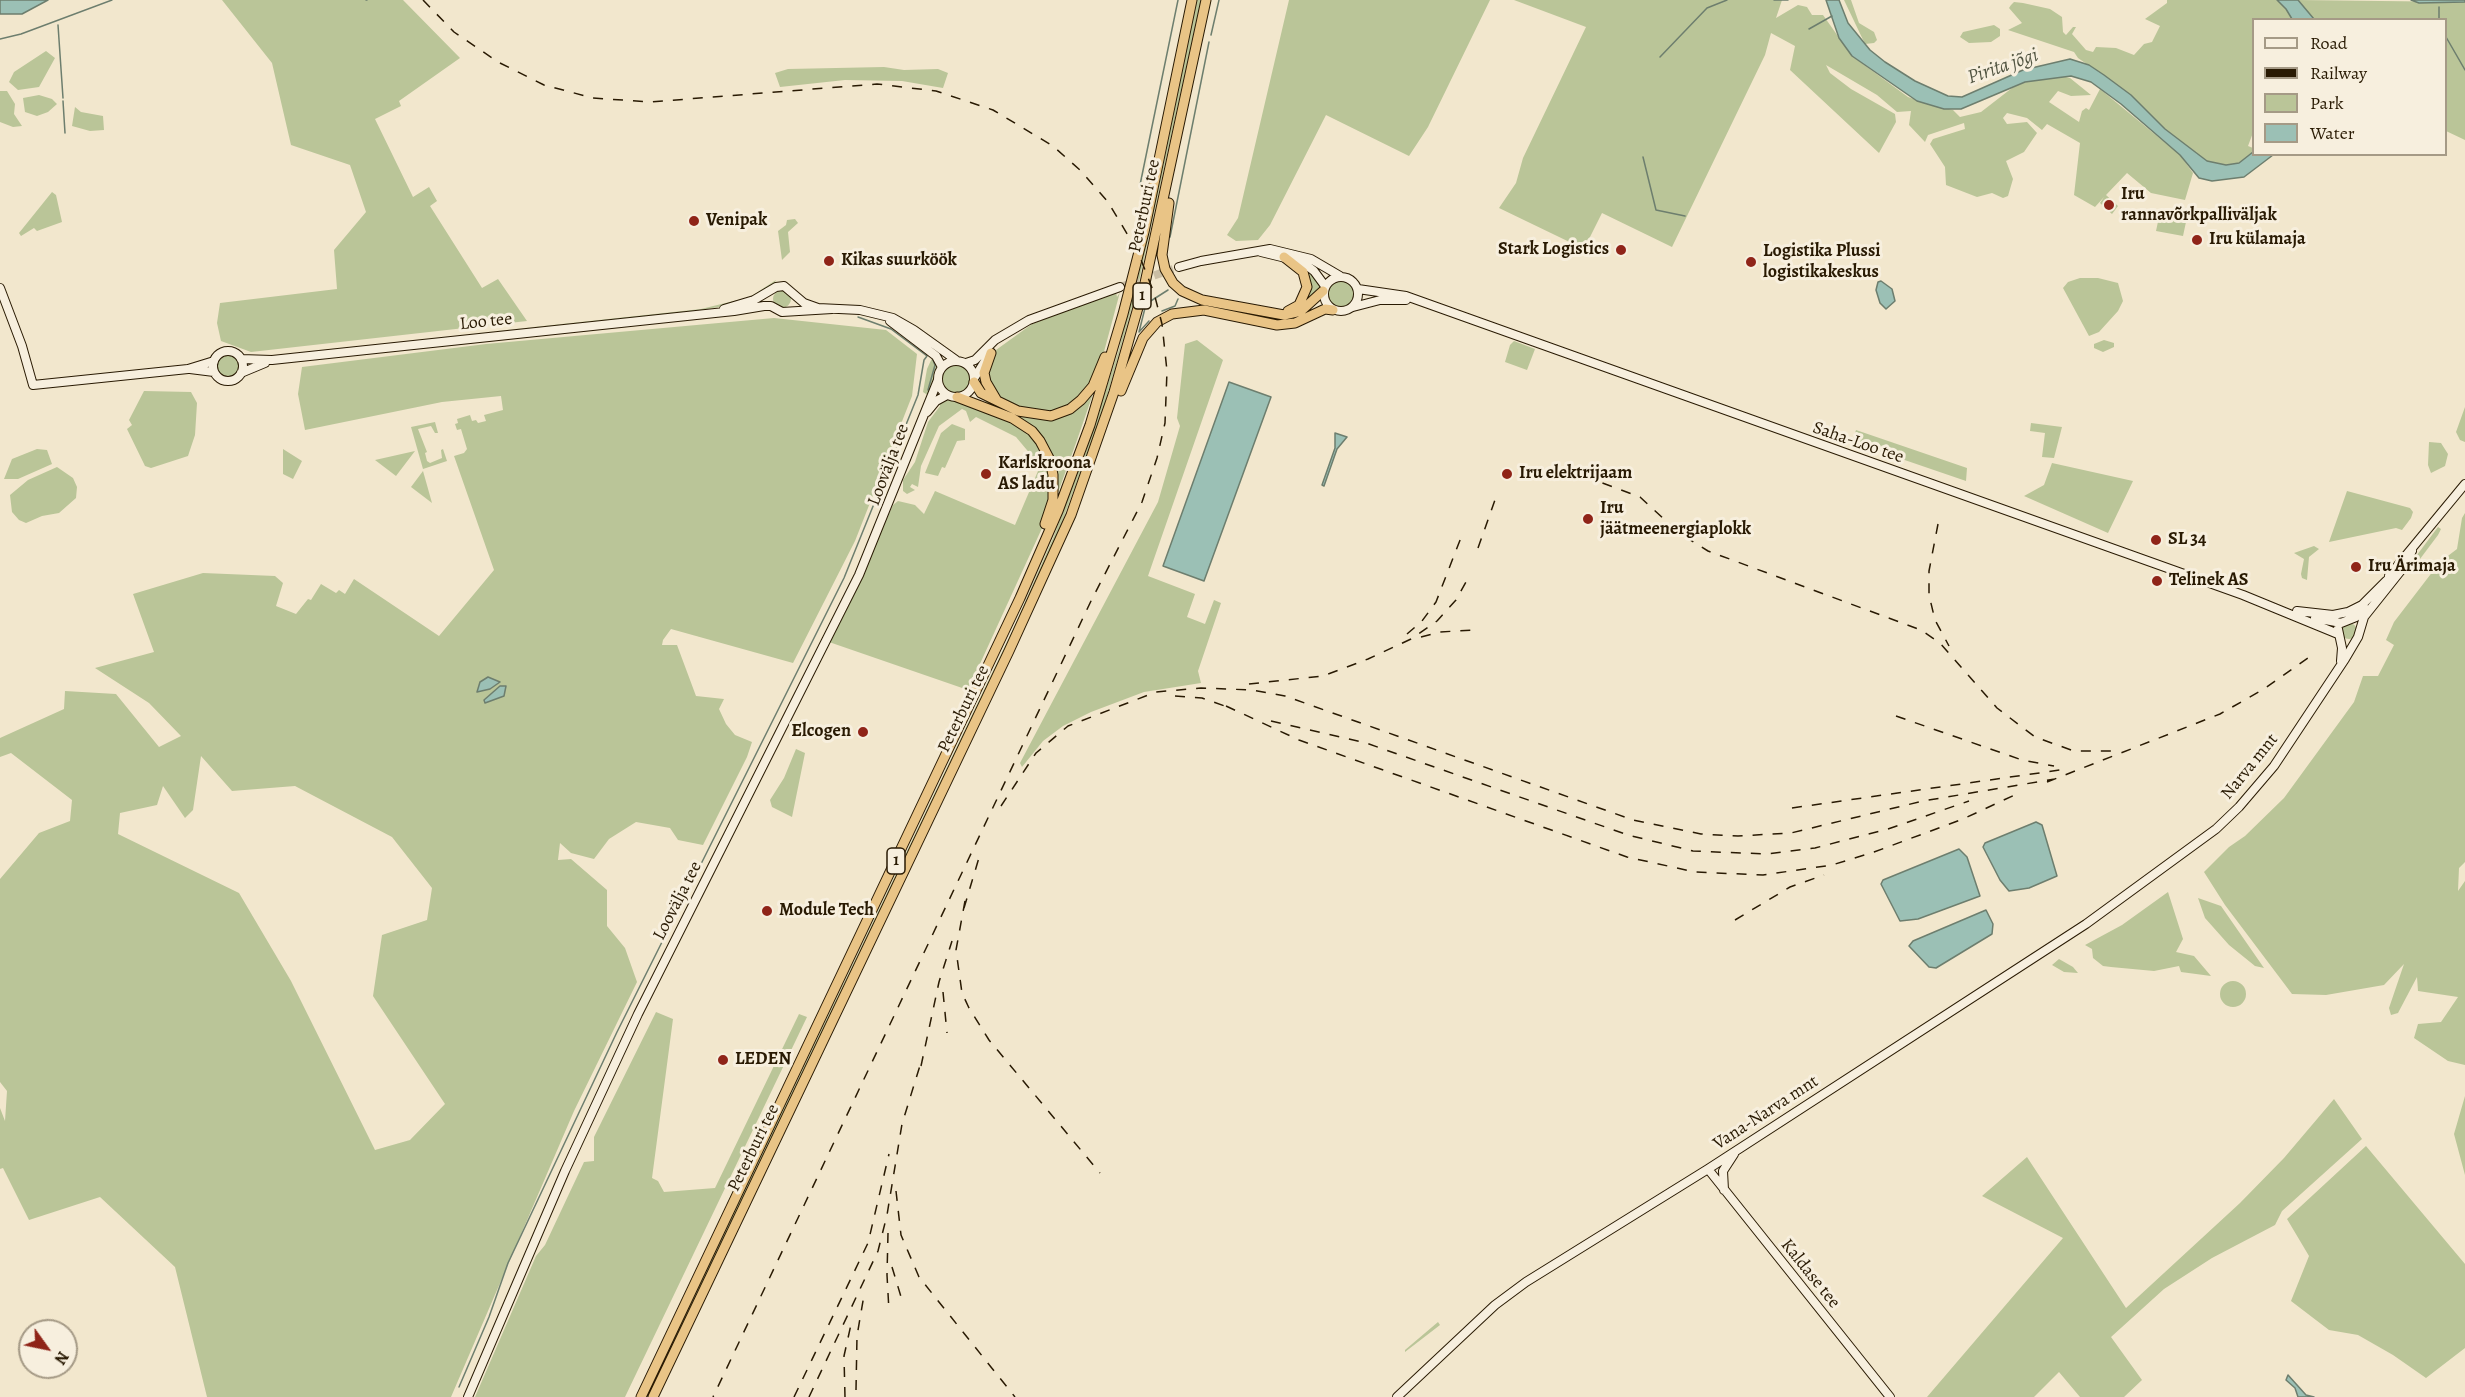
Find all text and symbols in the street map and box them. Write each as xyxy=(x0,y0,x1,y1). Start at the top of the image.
legend xyxy=(2252,18,2447,156)
text: Road xyxy=(2310,31,2347,55)
water label: Pirita jõgi xyxy=(1965,44,2041,90)
text: Railway xyxy=(2310,61,2367,85)
text: Park xyxy=(2310,91,2344,115)
text: Water xyxy=(2310,121,2355,145)
street label: Peterburi tee xyxy=(1125,158,1165,254)
place label: Iru rannavõrkpalliväljak xyxy=(2121,184,2277,226)
marker: Iru rannavõrkpalliväljak xyxy=(2102,198,2116,212)
place label: Venipak xyxy=(706,210,767,232)
marker: Venipak xyxy=(687,214,701,228)
place label: Iru külamaja xyxy=(2209,229,2306,251)
marker: Iru külamaja xyxy=(2190,233,2204,247)
place label: Stark Logistics xyxy=(1498,239,1609,261)
place label: Logistika Plussi logistikakeskus xyxy=(1763,241,1881,284)
marker: Stark Logistics xyxy=(1614,243,1628,257)
place label: Kikas suurköök xyxy=(841,250,957,272)
marker: Kikas suurköök xyxy=(822,254,836,268)
marker: Logistika Plussi logistikakeskus xyxy=(1744,255,1758,269)
road number: 1 xyxy=(1133,283,1151,309)
street label: Loo tee xyxy=(459,309,513,335)
street label: Saha-Loo tee xyxy=(1810,417,1906,469)
street label: Loovälja tee xyxy=(864,421,914,509)
place label: Karlskroona AS ladu xyxy=(998,453,1092,496)
place label: Iru elektrijaam xyxy=(1519,463,1632,485)
marker: Karlskroona AS ladu xyxy=(979,467,993,481)
marker: Iru elektrijaam xyxy=(1500,467,1514,481)
place label: Iru jäätmeenergiaplokk xyxy=(1600,498,1751,540)
marker: Iru jäätmeenergiaplokk xyxy=(1581,512,1595,526)
place label: SL 34 xyxy=(2168,529,2207,551)
marker: SL 34 xyxy=(2149,533,2163,547)
place label: Iru Ärimaja xyxy=(2368,556,2456,578)
marker: Iru Ärimaja xyxy=(2349,560,2363,574)
place label: Telinek AS xyxy=(2169,570,2248,592)
marker: Telinek AS xyxy=(2150,574,2164,588)
street label: Peterburi tee xyxy=(934,662,994,756)
place label: Elcogen xyxy=(791,721,851,743)
marker: Elcogen xyxy=(856,725,870,739)
street label: Narva mnt xyxy=(2217,730,2283,804)
road number: 1 xyxy=(887,848,905,874)
street label: Loovälja tee xyxy=(649,858,707,944)
place label: Module Tech xyxy=(779,900,874,922)
marker: Module Tech xyxy=(760,904,774,918)
place label: LEDEN xyxy=(735,1049,791,1071)
marker: LEDEN xyxy=(716,1053,730,1067)
street label: Vana-Narva mnt xyxy=(1709,1071,1823,1155)
street label: Peterburi tee xyxy=(724,1101,784,1195)
street label: Kaldase tee xyxy=(1776,1235,1844,1313)
north arrow xyxy=(18,1319,78,1379)
text: N xyxy=(49,1347,74,1369)

